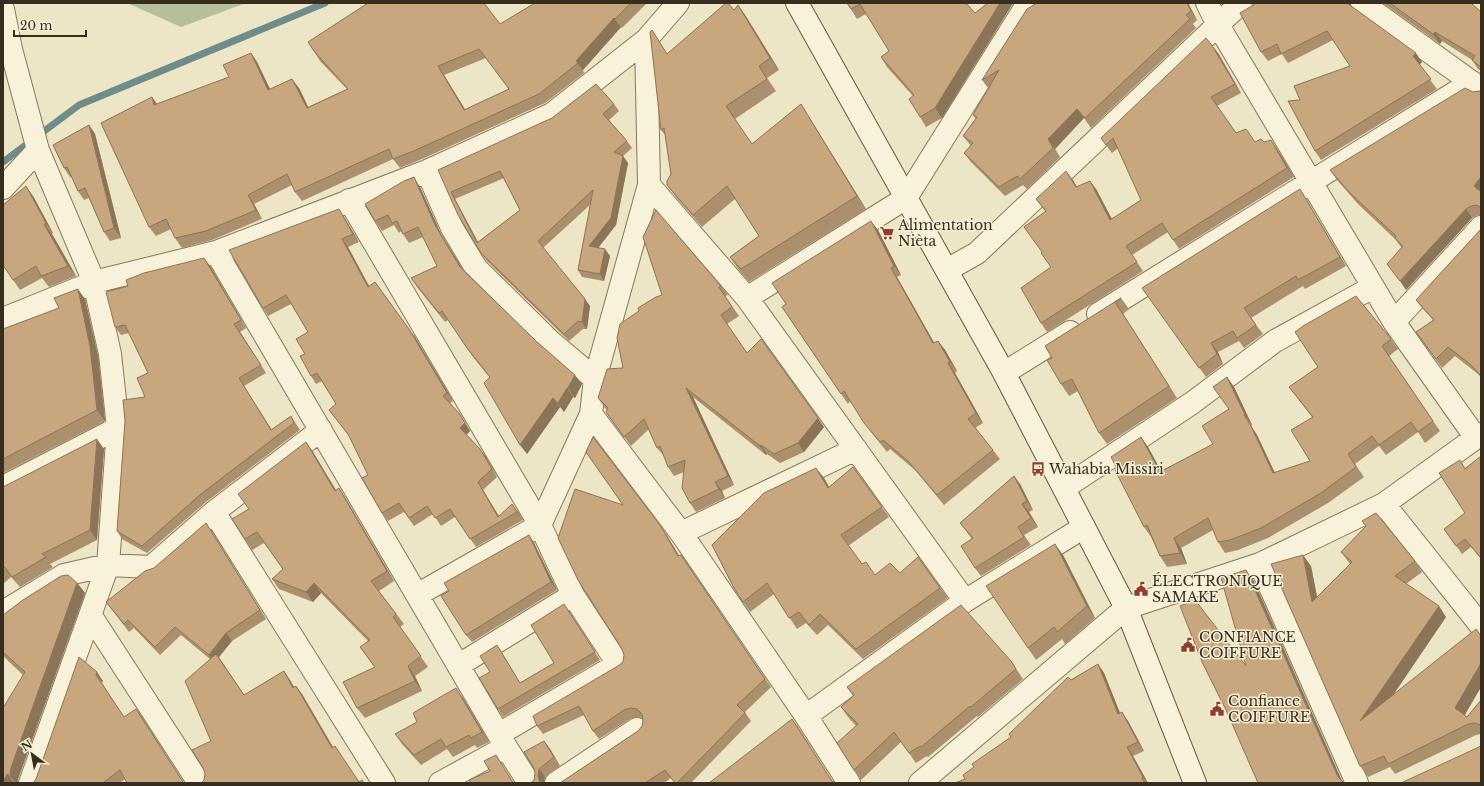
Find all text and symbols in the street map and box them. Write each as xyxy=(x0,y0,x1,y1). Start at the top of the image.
scale bar xyxy=(14,12,86,38)
text: 20 m xyxy=(20,18,52,33)
place label: Alimentation Nièta xyxy=(897,216,993,250)
supermarket icon: Alimentation Nièta xyxy=(879,225,895,241)
place label: Wahabia Missiri xyxy=(1048,460,1164,478)
bus stop icon: Wahabia Missiri xyxy=(1030,461,1046,477)
place label: ÉLECTRONIQUE SAMAKE xyxy=(1152,572,1282,606)
public building icon: ÉLECTRONIQUE SAMAKE xyxy=(1133,581,1149,597)
place label: CONFIANCE COIFFURE xyxy=(1199,628,1296,662)
public building icon: CONFIANCE COIFFURE xyxy=(1180,637,1196,653)
place label: Confiance COIFFURE xyxy=(1228,692,1310,726)
public building icon: Confiance COIFFURE xyxy=(1209,701,1225,717)
north arrow xyxy=(12,734,52,774)
text: N xyxy=(19,736,35,754)

